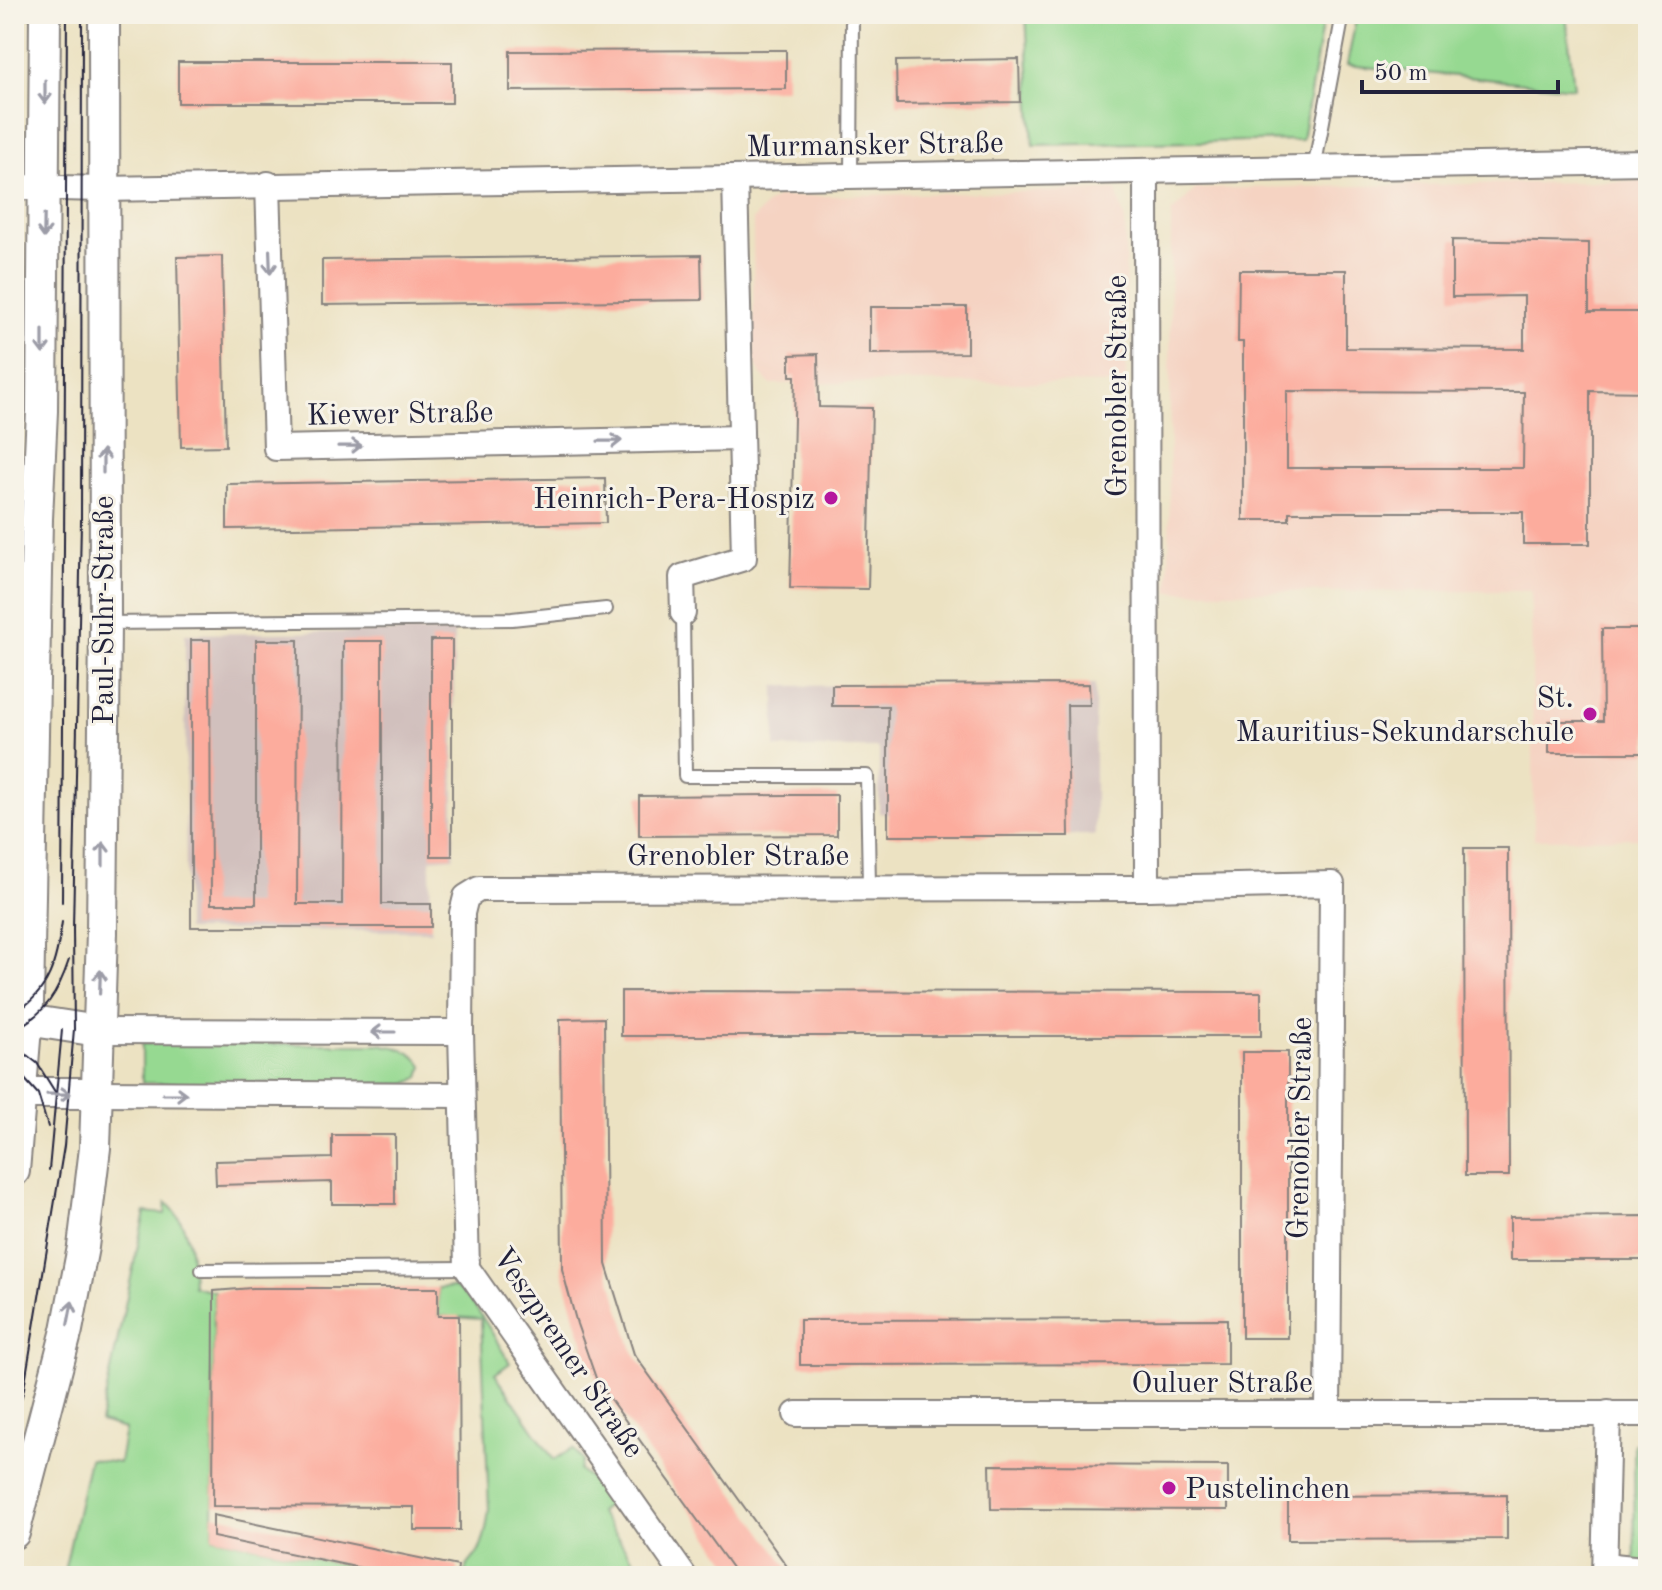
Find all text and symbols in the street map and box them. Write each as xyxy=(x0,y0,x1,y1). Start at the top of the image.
scale bar xyxy=(1362,44,1558,94)
text: 50 m xyxy=(1374,62,1428,86)
one-way arrow xyxy=(37,78,53,105)
street label: Murmansker Straße xyxy=(746,129,1004,163)
one-way arrow xyxy=(36,212,52,239)
one-way arrow xyxy=(263,248,278,275)
street label: Grenobler Straße xyxy=(1103,275,1133,497)
one-way arrow xyxy=(35,328,50,355)
street label: Kiewer Straße xyxy=(306,398,494,432)
one-way arrow xyxy=(596,433,623,448)
one-way arrow xyxy=(336,439,363,454)
one-way arrow xyxy=(95,448,111,475)
place label: Heinrich-Pera-Hospiz xyxy=(533,485,815,515)
marker: Heinrich-Pera-Hospiz xyxy=(822,489,840,507)
street label: Paul-Suhr-Straße xyxy=(90,495,120,725)
place label: St. Mauritius-Sekundarschule xyxy=(1236,684,1574,748)
marker: St. Mauritius-Sekundarschule xyxy=(1581,705,1599,723)
one-way arrow xyxy=(95,841,110,868)
street label: Grenobler Straße xyxy=(627,842,849,872)
one-way arrow xyxy=(93,969,108,996)
street label: Grenobler Straße xyxy=(1284,1017,1318,1240)
one-way arrow xyxy=(370,1024,397,1040)
one-way arrow xyxy=(45,1086,72,1101)
one-way arrow xyxy=(161,1086,188,1102)
street label: Veszpremer Straße xyxy=(486,1243,649,1464)
one-way arrow xyxy=(63,1301,78,1327)
street label: Ouluer Straße xyxy=(1131,1369,1313,1399)
place label: Pustelinchen xyxy=(1185,1475,1351,1505)
marker: Pustelinchen xyxy=(1160,1479,1178,1497)

